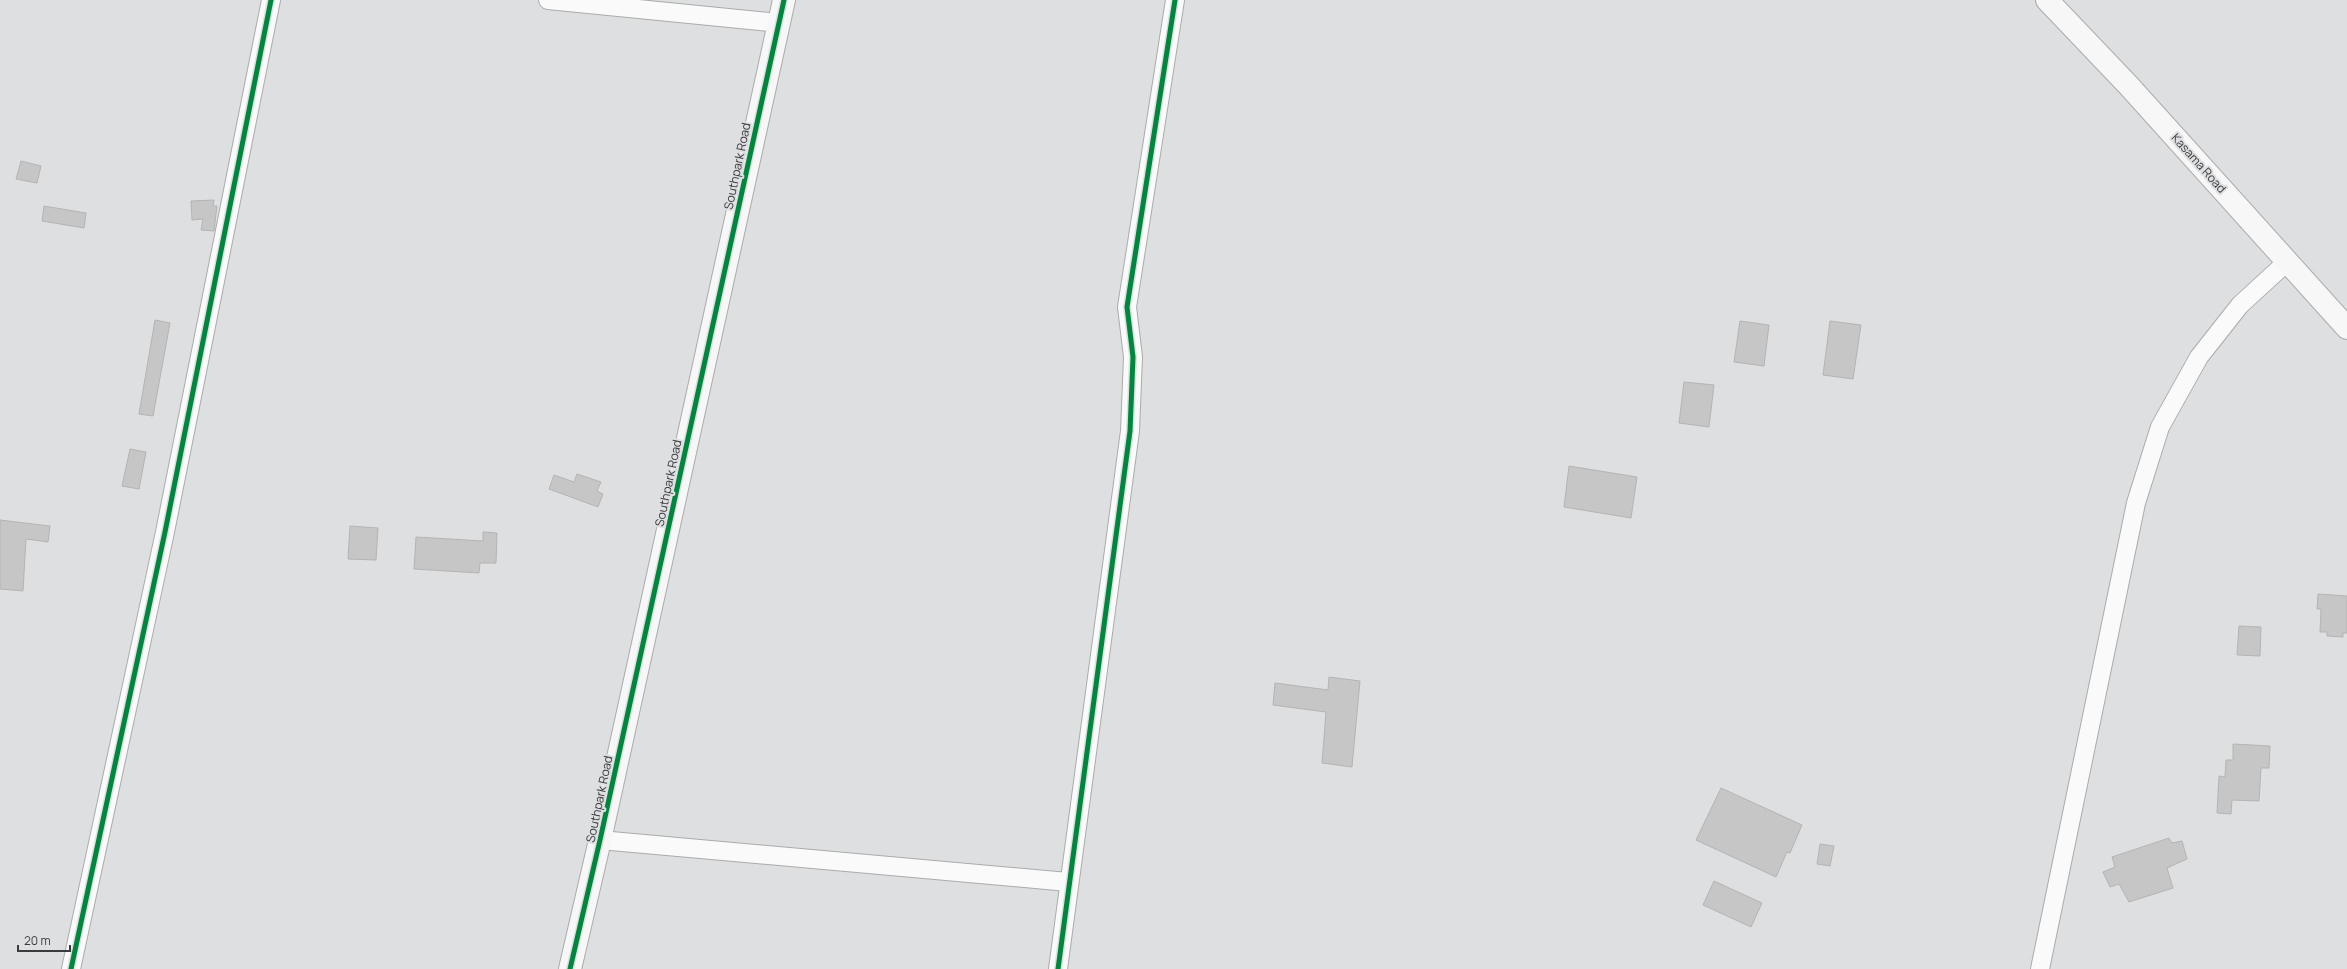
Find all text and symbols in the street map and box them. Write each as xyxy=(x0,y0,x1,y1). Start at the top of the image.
street label: Southpark Road xyxy=(719,121,755,211)
street label: Kasama Road xyxy=(2168,130,2230,196)
street label: Southpark Road xyxy=(650,438,686,528)
street label: Southpark Road xyxy=(581,754,617,844)
scale bar xyxy=(18,927,70,953)
text: 20 m xyxy=(24,932,51,949)

